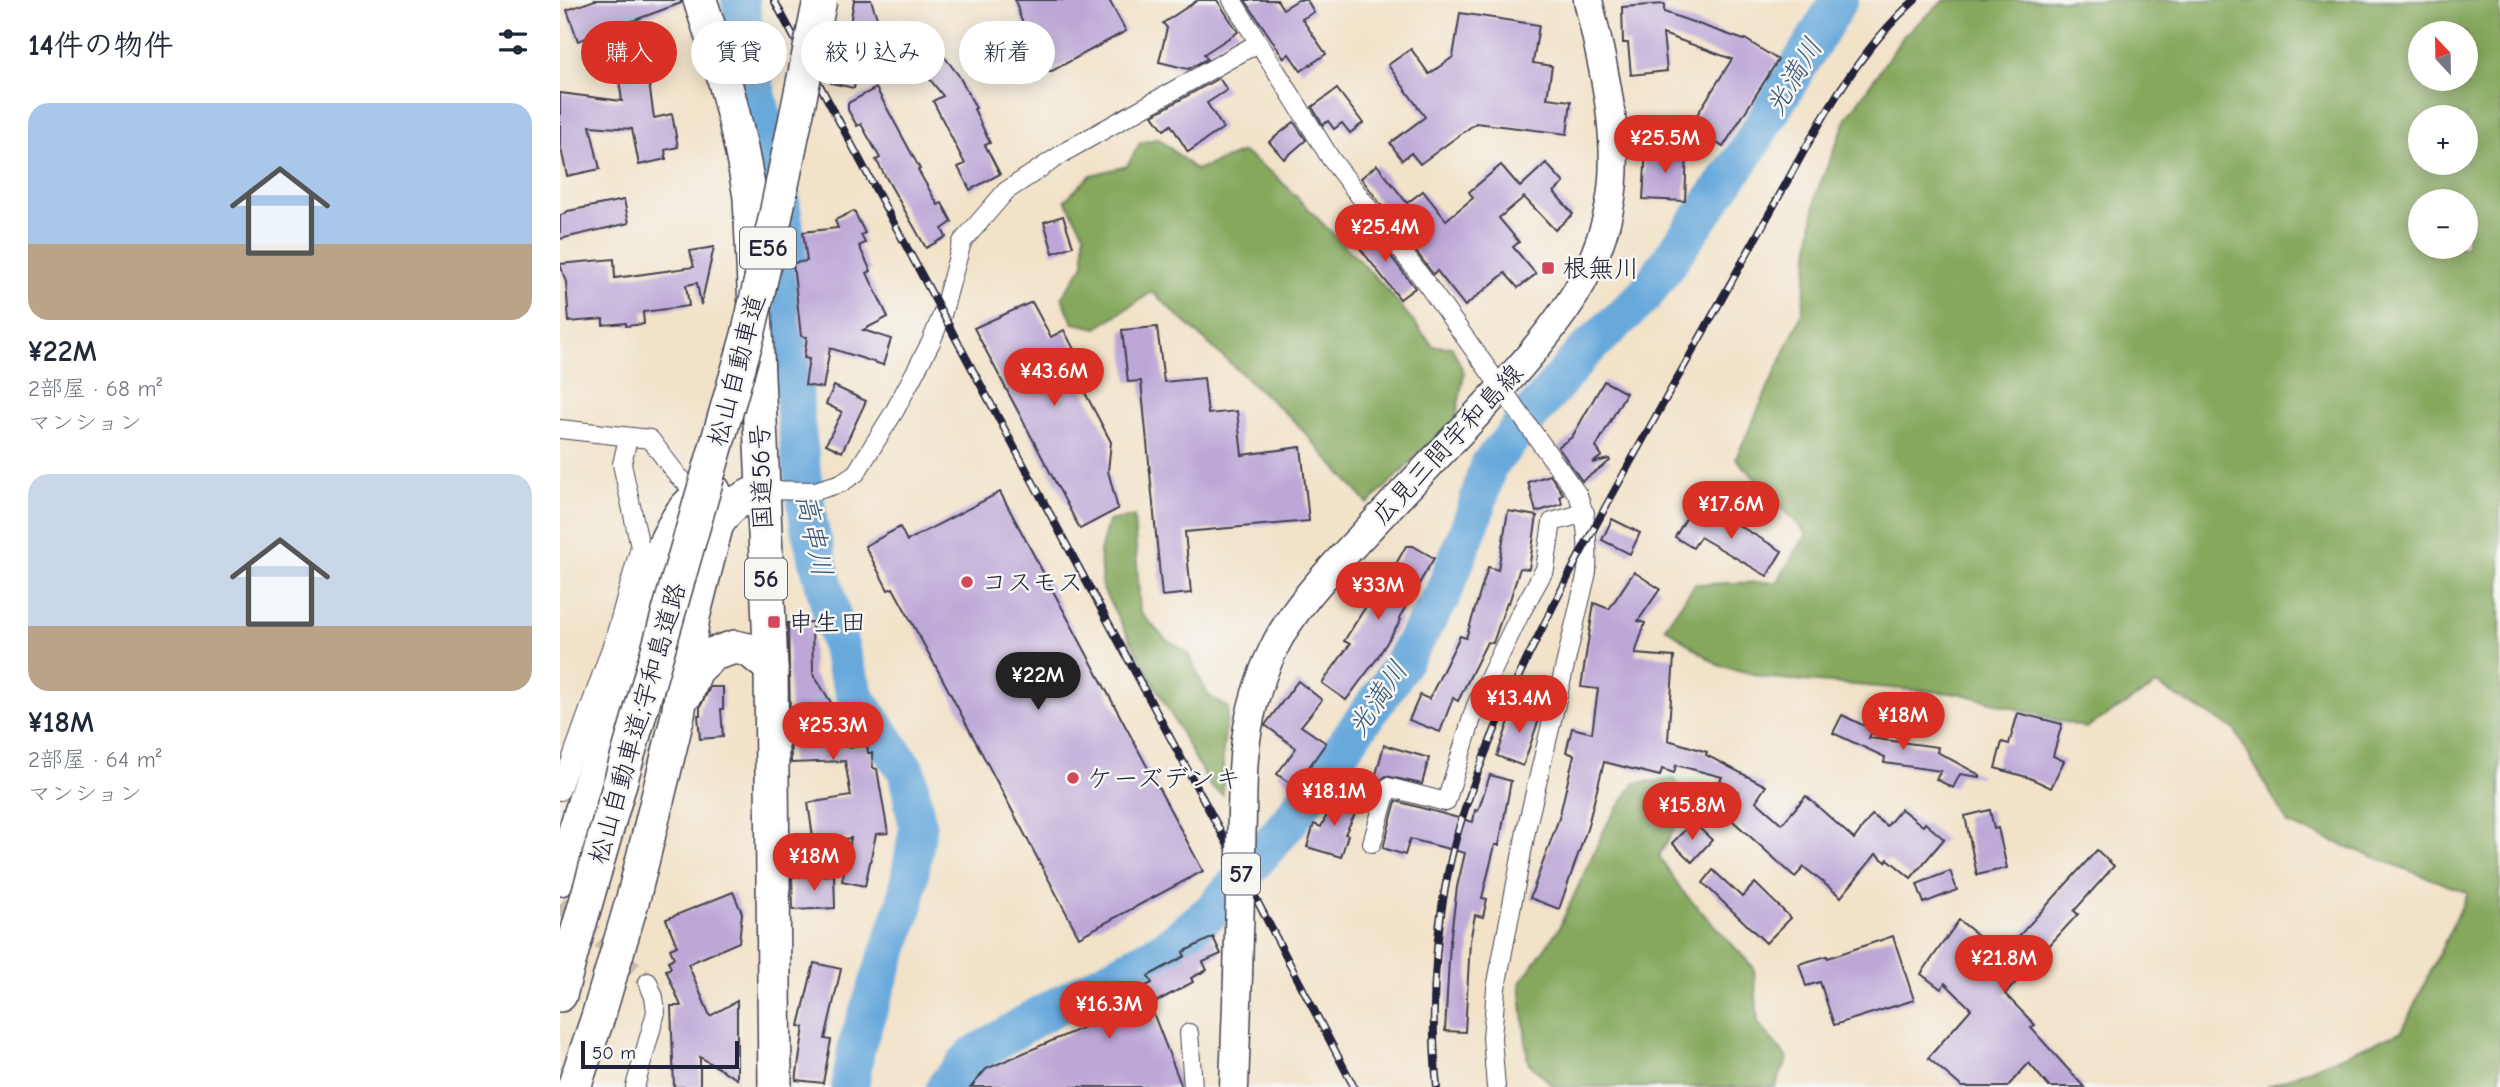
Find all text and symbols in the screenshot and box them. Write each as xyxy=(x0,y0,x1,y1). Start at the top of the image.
chip: 購入 xyxy=(581,21,677,84)
chip: 賃貸 xyxy=(691,21,787,84)
chip: 絞り込み xyxy=(801,21,945,84)
chip: 新着 xyxy=(959,21,1055,84)
north arrow xyxy=(2408,21,2478,91)
map controls xyxy=(2408,21,2478,259)
icon: filters xyxy=(494,23,532,61)
text: 14件の物件 xyxy=(28,28,174,63)
water label: 光満川 xyxy=(1759,32,1829,121)
button: + xyxy=(2408,105,2478,175)
pin: ¥25.5M xyxy=(1608,116,1722,175)
text: ¥25.5M xyxy=(1630,124,1700,151)
icon: home xyxy=(217,148,343,274)
button: − xyxy=(2408,189,2478,259)
pin: ¥25.4M xyxy=(1328,204,1442,264)
text: ¥25.4M xyxy=(1351,213,1419,240)
road number: E56 xyxy=(740,228,796,268)
place label: 根無川 xyxy=(1562,254,1640,284)
marker: 根無川 xyxy=(1540,260,1556,276)
street label: 松山自動車道 xyxy=(702,291,772,449)
text: ¥22M xyxy=(28,334,97,369)
pin: ¥43.6M xyxy=(997,348,1111,408)
text: ¥43.6M xyxy=(1020,357,1088,384)
street label: 広見三間宇和島線 xyxy=(1366,358,1530,531)
text: 2部屋 · 68 m² xyxy=(28,375,162,402)
text: マンション xyxy=(28,409,142,436)
street label: 国道56号 xyxy=(745,423,779,531)
pin: ¥17.6M xyxy=(1674,482,1788,541)
text: ¥17.6M xyxy=(1698,490,1764,517)
water label: 高串川 xyxy=(790,491,838,580)
icon: home xyxy=(217,519,343,645)
road number: 56 xyxy=(745,558,787,600)
pin: ¥33M xyxy=(1337,562,1419,622)
place label: コスモス xyxy=(981,568,1083,598)
text: ¥33M xyxy=(1352,571,1404,598)
marker: コスモス xyxy=(959,574,975,590)
street label: 松山自動車道;宇和島道路 xyxy=(583,579,693,867)
place label: 申生田 xyxy=(788,608,866,638)
marker: 申生田 xyxy=(766,614,782,630)
pin: ¥22M xyxy=(997,652,1079,712)
water label: 光満川 xyxy=(1341,655,1415,742)
text: ¥22M xyxy=(1012,661,1064,688)
pin: ¥13.4M xyxy=(1462,676,1576,735)
text: ¥13.4M xyxy=(1486,684,1552,711)
pin: ¥18M xyxy=(1862,692,1944,752)
text: ¥18M xyxy=(1878,701,1928,728)
pin: ¥25.3M xyxy=(776,702,890,762)
text: ¥18M xyxy=(28,705,94,740)
text: ¥25.3M xyxy=(798,711,868,738)
text: 2部屋 · 64 m² xyxy=(28,746,161,773)
place label: ケーズデンキ xyxy=(1087,764,1241,794)
pin: ¥18.1M xyxy=(1277,768,1391,828)
marker: ケーズデンキ xyxy=(1065,770,1081,786)
text: ¥18.1M xyxy=(1302,777,1366,804)
text: マンション xyxy=(28,780,142,807)
pin: ¥15.8M xyxy=(1635,782,1749,842)
text: ¥15.8M xyxy=(1658,791,1726,818)
pin: ¥18M xyxy=(773,834,855,893)
text: ¥18M xyxy=(789,842,839,869)
road number: 57 xyxy=(1222,854,1260,894)
pin: ¥21.8M xyxy=(1947,936,2061,995)
text: ¥21.8M xyxy=(1971,944,2037,971)
pin: ¥16.3M xyxy=(1052,982,1166,1041)
text: ¥16.3M xyxy=(1076,990,1142,1017)
scale bar xyxy=(581,1038,738,1070)
text: 50 m xyxy=(592,1042,636,1064)

